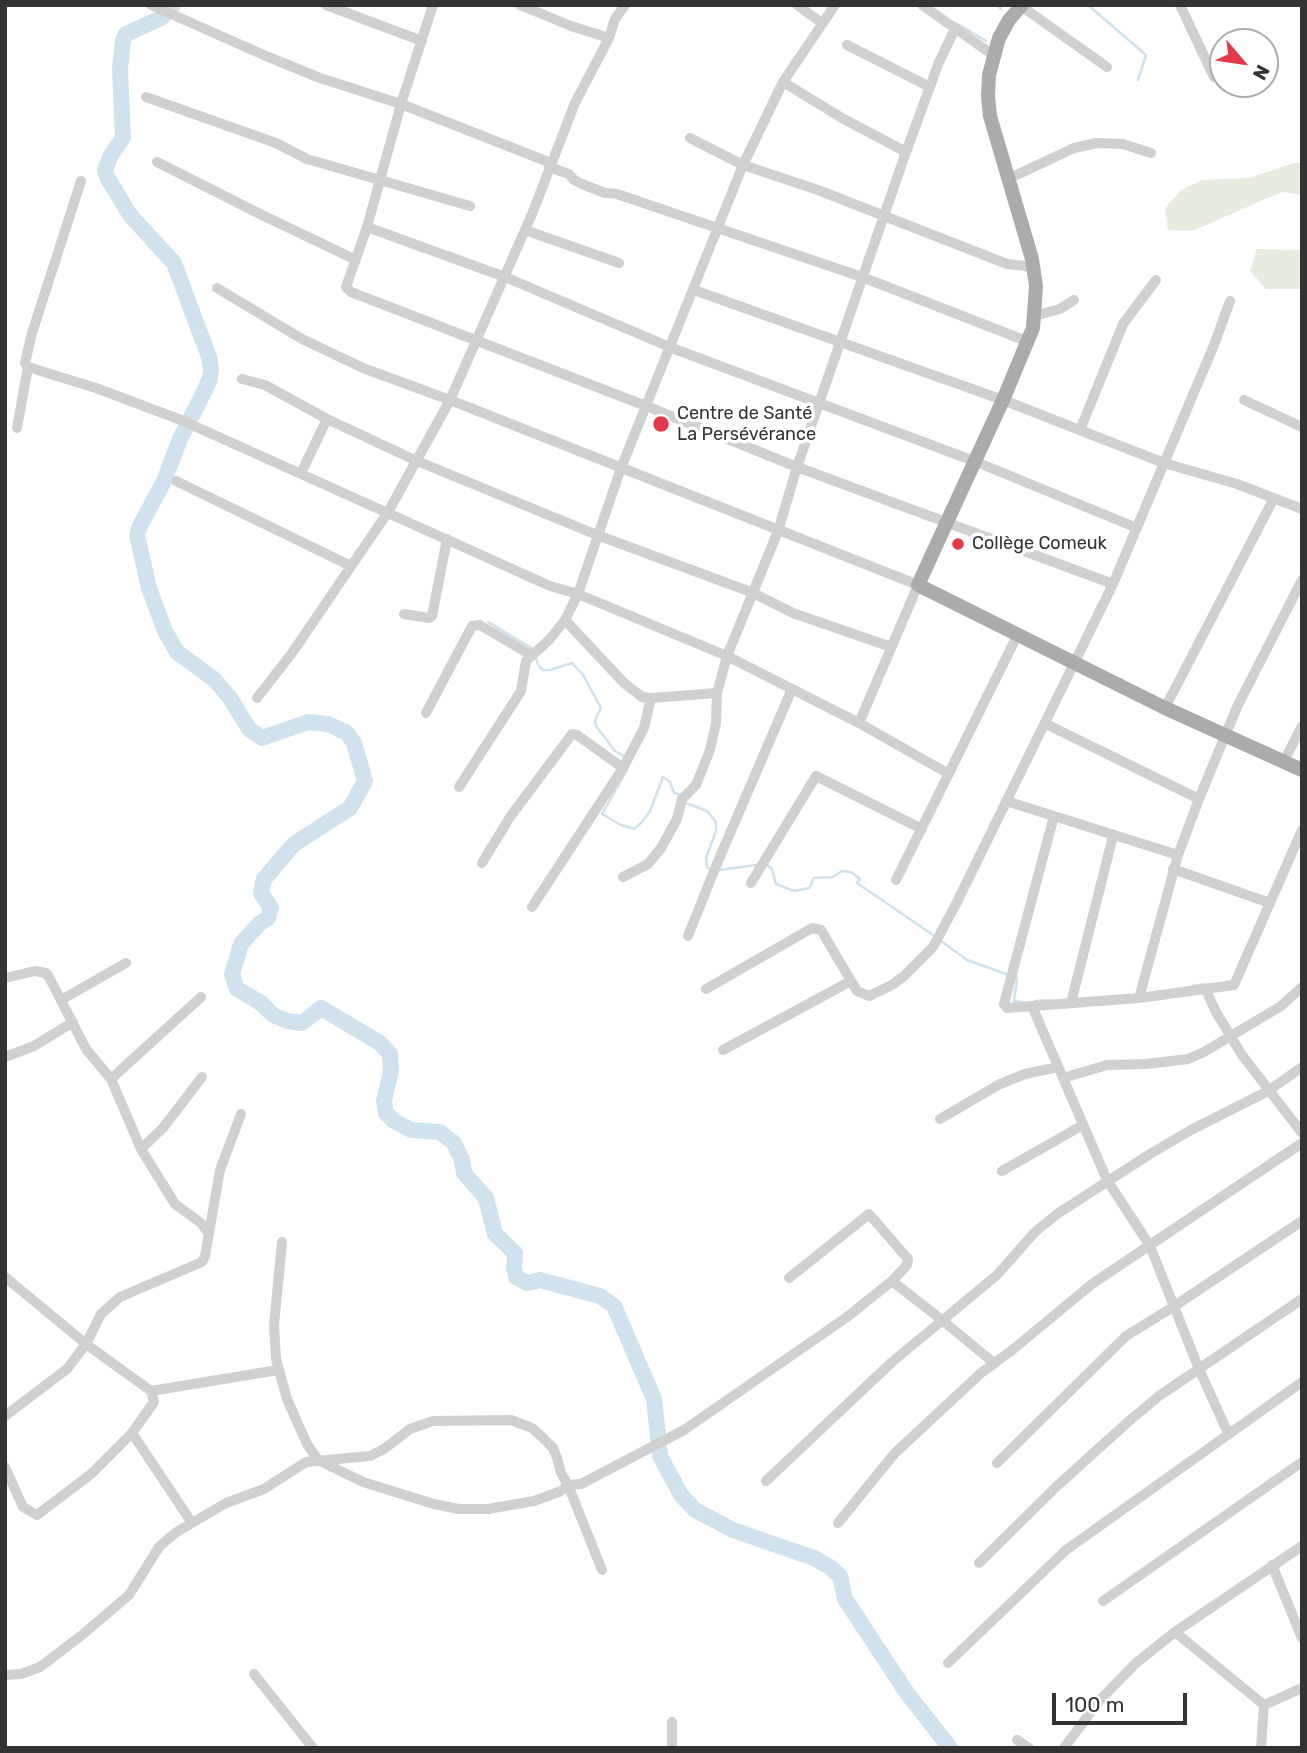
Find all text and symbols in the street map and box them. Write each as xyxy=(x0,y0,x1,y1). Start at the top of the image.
north arrow xyxy=(1209,28,1279,98)
text: N xyxy=(1248,61,1274,84)
place label: Centre de Santé La Persévérance xyxy=(677,403,816,446)
marker: Centre de Santé La Persévérance xyxy=(651,414,671,434)
place label: Collège Comeuk xyxy=(972,533,1107,555)
marker: Collège Comeuk xyxy=(950,536,966,552)
scale bar xyxy=(1055,1680,1190,1724)
text: 100 m xyxy=(1065,1692,1124,1717)

